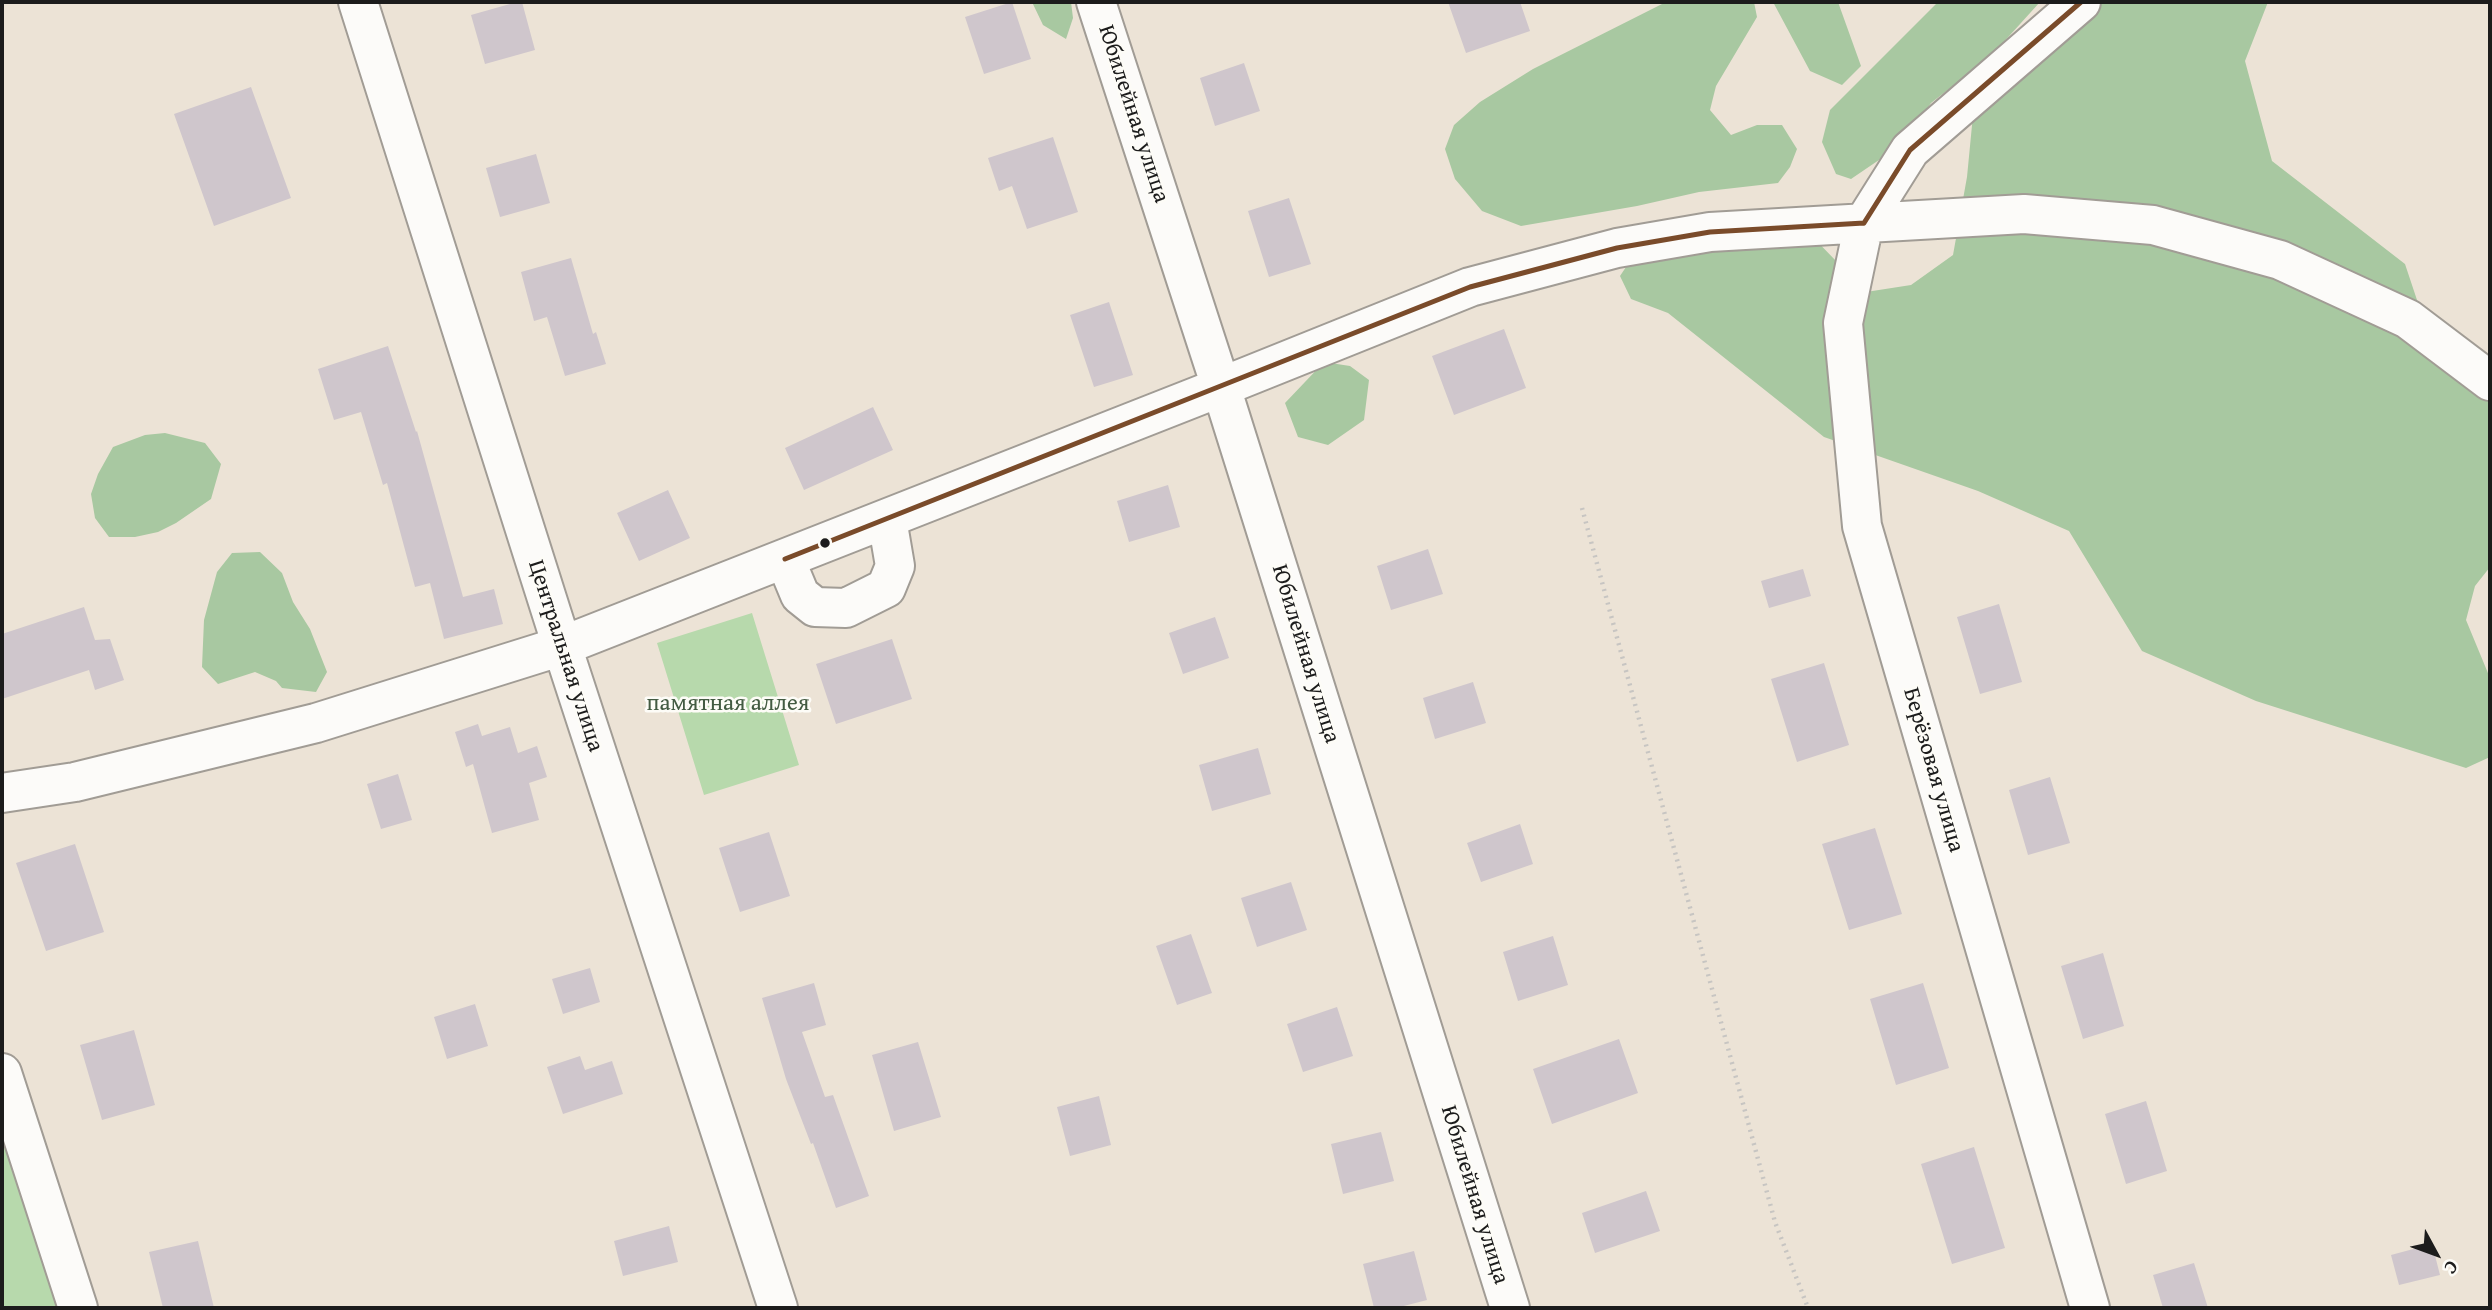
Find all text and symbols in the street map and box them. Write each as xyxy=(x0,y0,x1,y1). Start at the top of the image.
street label: Юбилейная улица xyxy=(1091,22,1175,206)
unlabelled marker xyxy=(818,536,832,550)
street label: Центральная улица xyxy=(521,557,609,755)
street label: Юбилейная улица xyxy=(1265,561,1345,747)
street label: Берёзовая улица xyxy=(1896,685,1970,855)
park label: памятная аллея xyxy=(647,690,809,718)
street label: Юбилейная улица xyxy=(1434,1102,1514,1288)
north arrow xyxy=(2401,1219,2471,1289)
text: С xyxy=(2438,1255,2466,1281)

